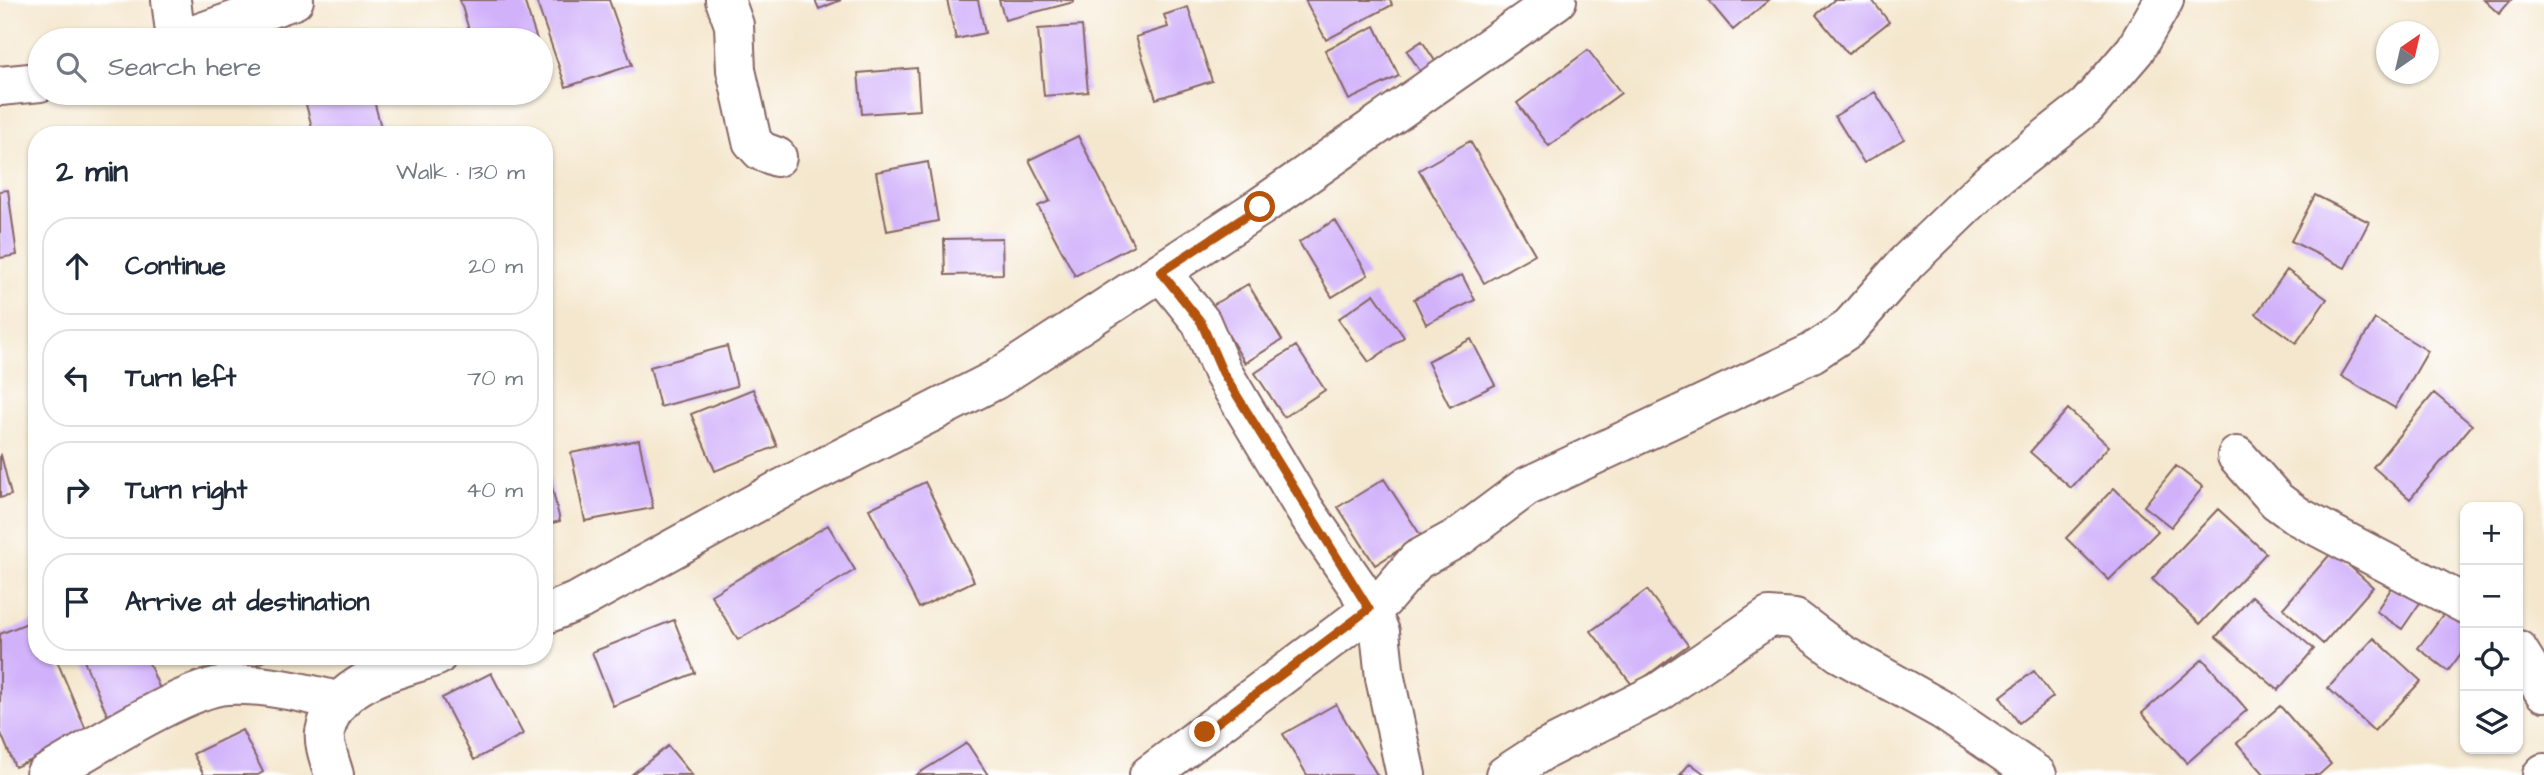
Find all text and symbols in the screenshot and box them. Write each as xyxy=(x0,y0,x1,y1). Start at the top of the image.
north arrow xyxy=(2376,21,2439,84)
search box xyxy=(28,28,553,105)
icon: search xyxy=(52,48,90,86)
text: Search here xyxy=(108,49,261,85)
text: 2 min xyxy=(56,151,128,193)
text: Walk · 130 m xyxy=(396,156,525,188)
route start xyxy=(1244,191,1275,222)
icon: ahead xyxy=(58,247,96,285)
text: Continue xyxy=(125,248,226,284)
text: 20 m xyxy=(468,250,523,282)
icon: left xyxy=(58,359,96,397)
text: Turn left xyxy=(125,360,236,396)
text: 70 m xyxy=(467,362,523,394)
icon: right xyxy=(58,471,96,509)
text: Turn right xyxy=(125,472,247,508)
text: 40 m xyxy=(466,474,523,506)
map controls xyxy=(2460,502,2523,754)
button: + xyxy=(2460,502,2523,565)
button: − xyxy=(2460,565,2523,628)
icon: arrive xyxy=(58,583,96,621)
text: Arrive at destination xyxy=(125,584,370,620)
button: locate xyxy=(2460,628,2523,691)
button: layers xyxy=(2460,691,2523,754)
route end xyxy=(1189,716,1220,747)

